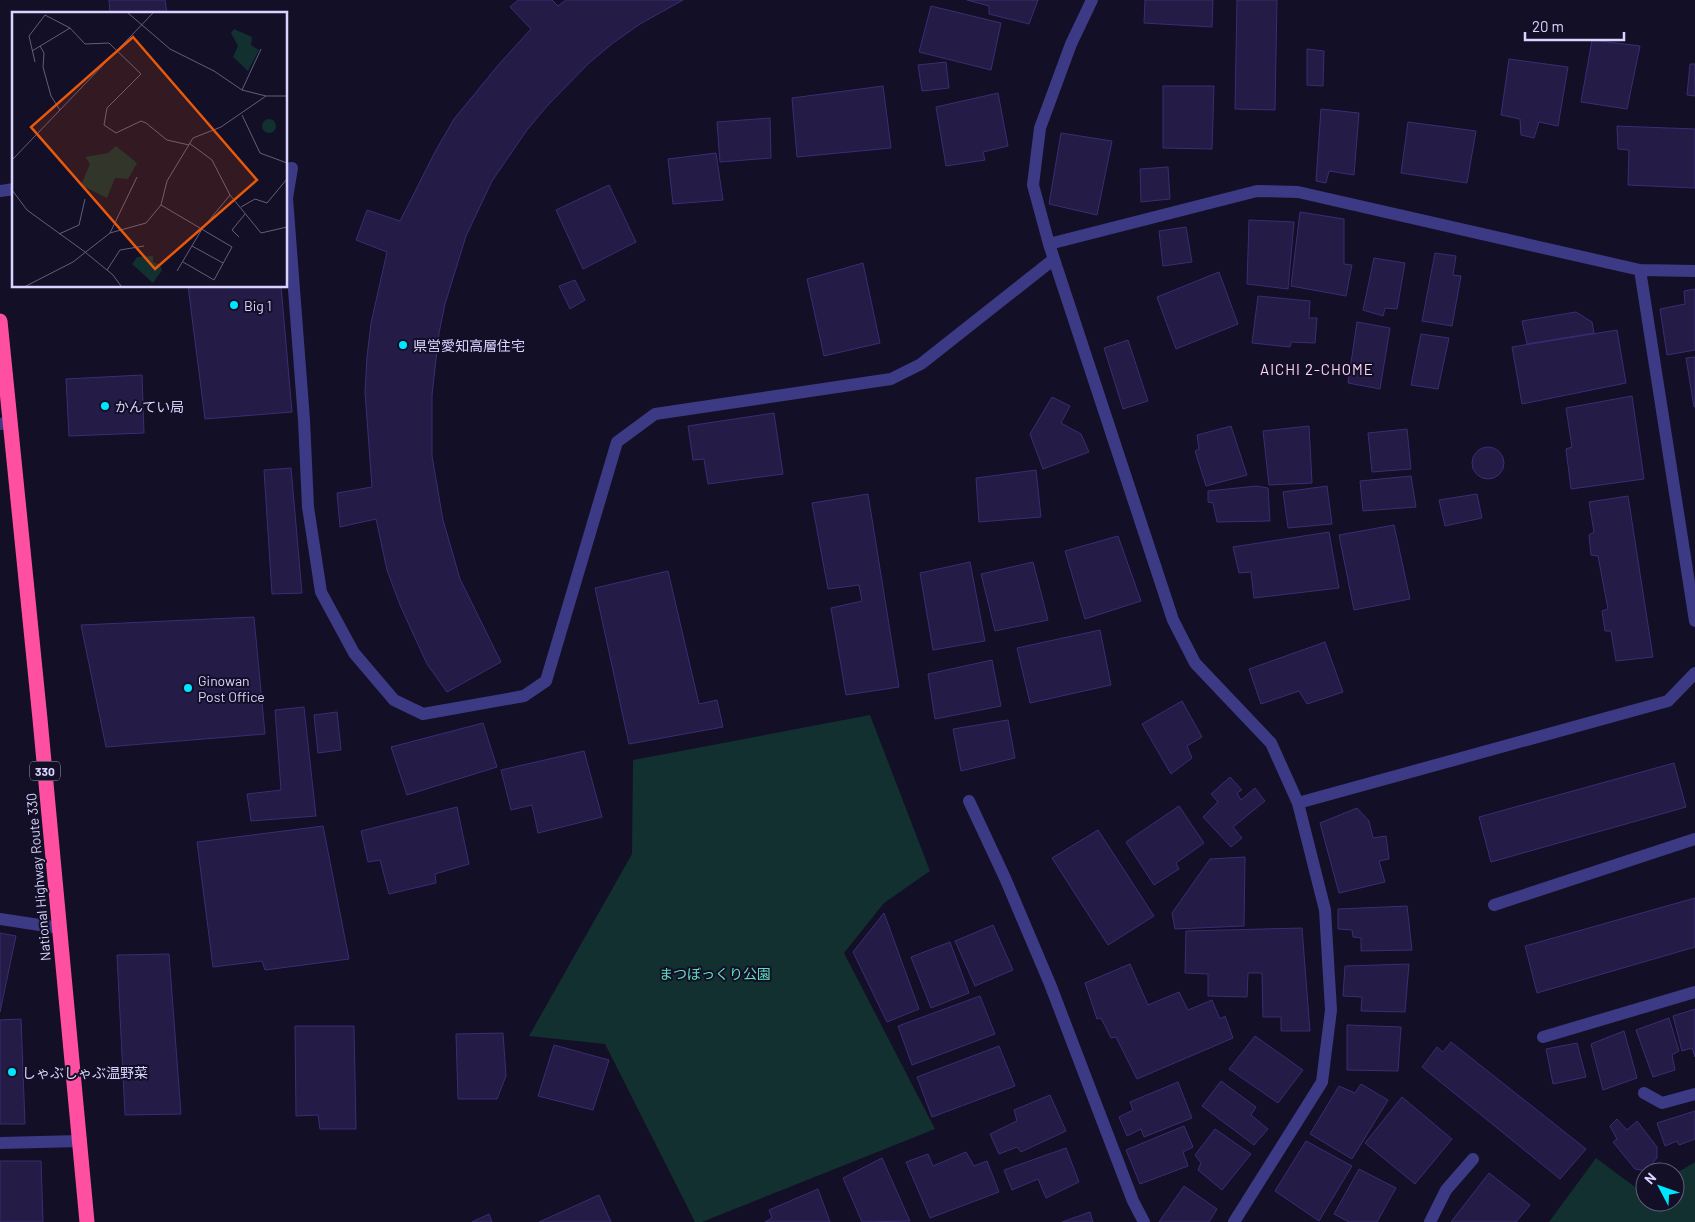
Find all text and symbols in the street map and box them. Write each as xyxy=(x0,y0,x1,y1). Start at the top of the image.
scale bar xyxy=(1525,10,1624,42)
inset map xyxy=(12,12,288,288)
text: 20 m xyxy=(1532,17,1564,35)
place label: Big 1 xyxy=(244,297,272,314)
marker: Big 1 xyxy=(228,299,240,311)
place label: 県営愛知高層住宅 xyxy=(413,337,525,354)
marker: 県営愛知高層住宅 xyxy=(397,339,409,351)
district label: AICHI 2-CHOME xyxy=(1260,360,1374,378)
place label: かんてい局 xyxy=(115,398,184,415)
marker: かんてい局 xyxy=(99,400,111,412)
place label: Ginowan Post Office xyxy=(198,672,265,705)
marker: Ginowan Post Office xyxy=(182,682,194,694)
road number: 330 xyxy=(30,761,60,780)
street label: National Highway Route 330 xyxy=(22,792,54,962)
park label: まつぼっくり公園 xyxy=(659,965,771,982)
place label: しゃぶしゃぶ温野菜 xyxy=(22,1064,148,1081)
marker: しゃぶしゃぶ温野菜 xyxy=(6,1066,18,1078)
north arrow xyxy=(1635,1162,1685,1212)
text: N xyxy=(1640,1169,1659,1187)

